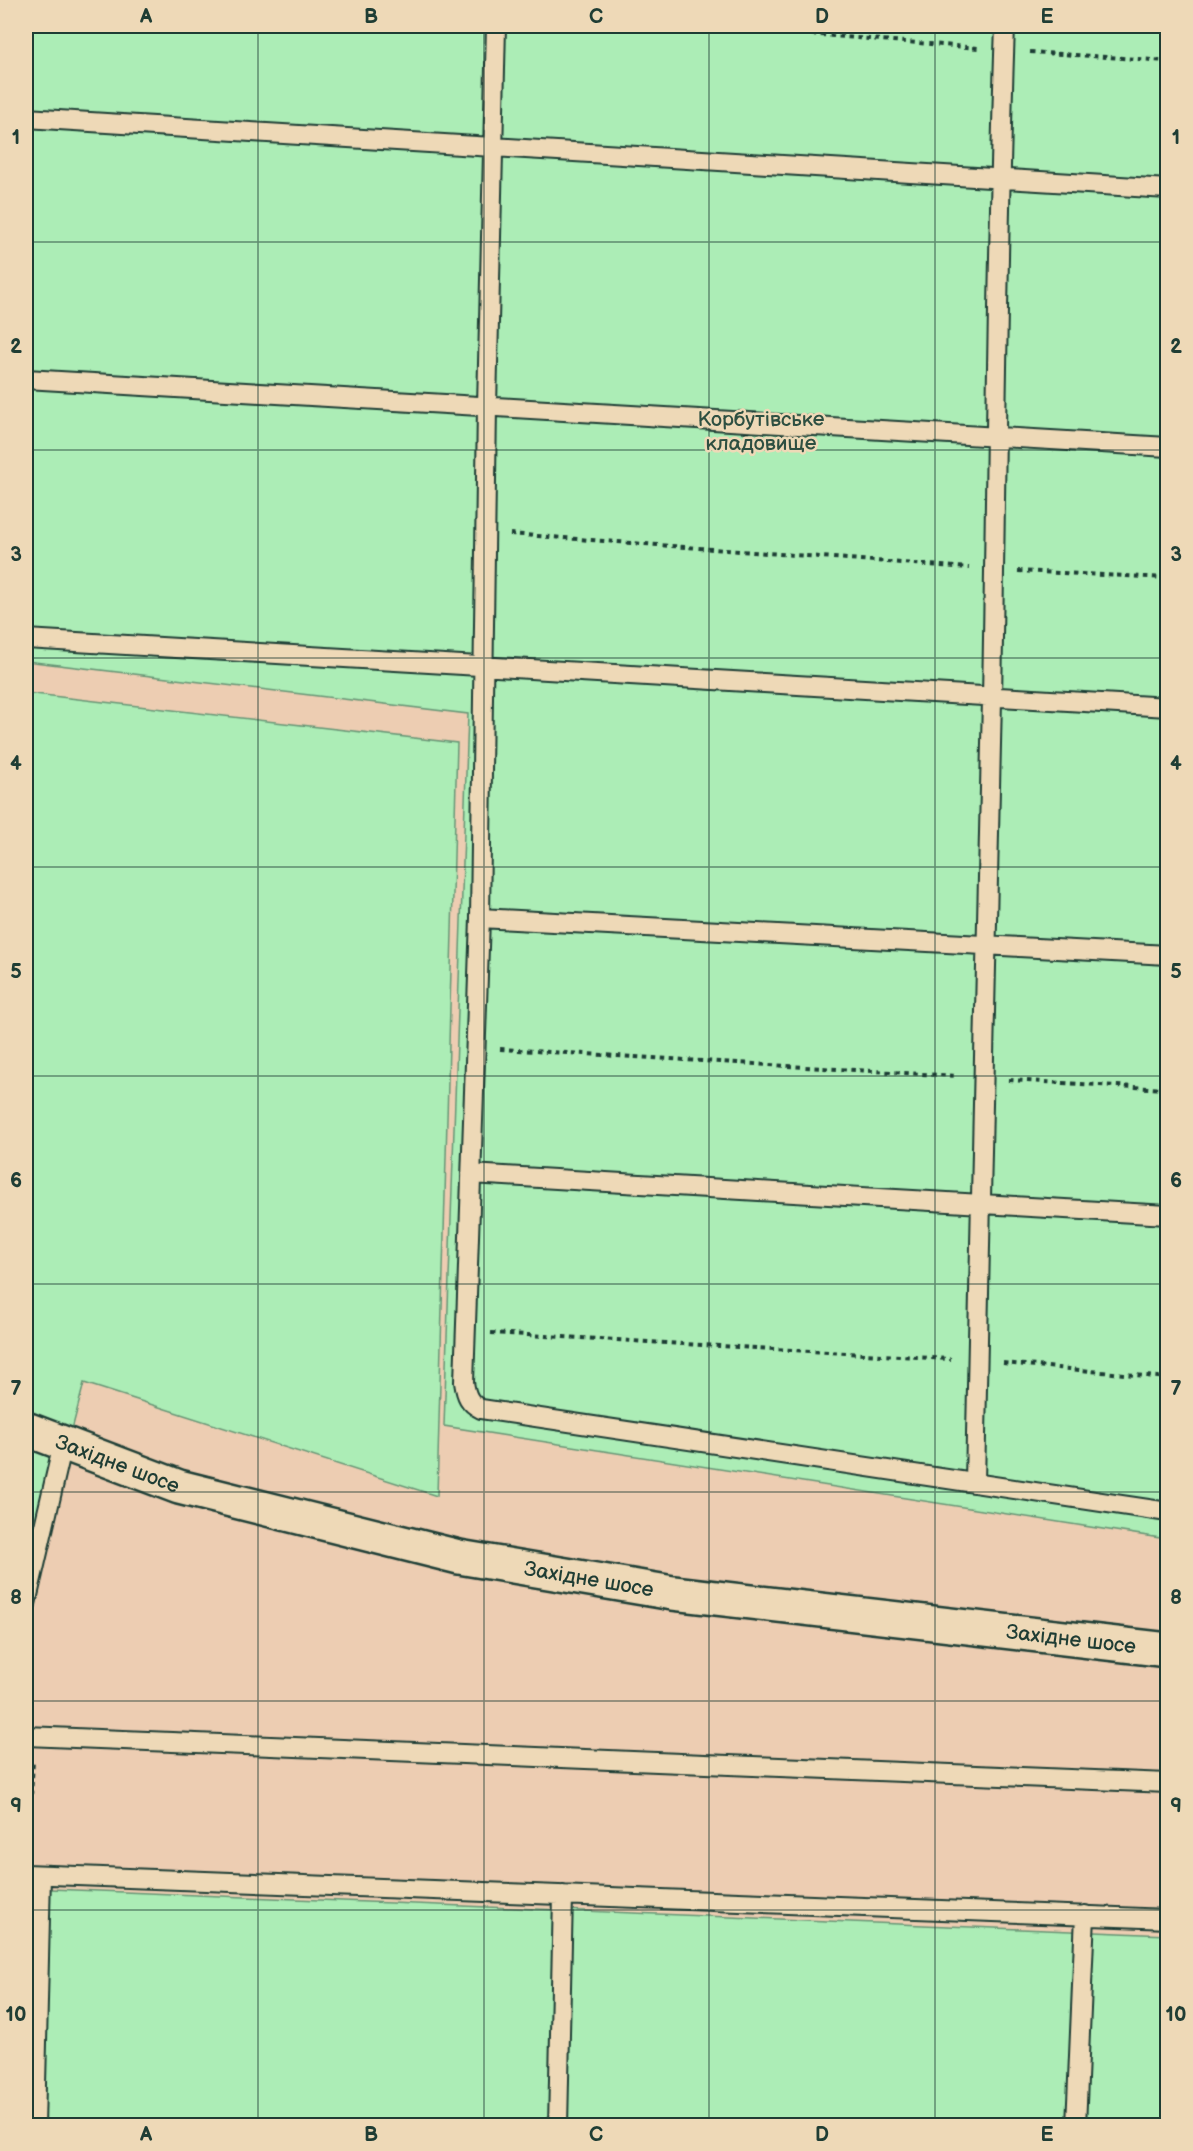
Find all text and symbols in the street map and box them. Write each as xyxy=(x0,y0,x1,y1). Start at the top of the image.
text: A xyxy=(139,5,153,29)
text: B xyxy=(364,5,378,29)
text: C xyxy=(589,5,603,29)
text: D xyxy=(815,5,829,29)
text: E xyxy=(1041,5,1054,29)
text: 1 xyxy=(12,126,20,150)
text: 1 xyxy=(1172,126,1180,150)
text: 2 xyxy=(10,335,22,359)
text: 2 xyxy=(1170,335,1182,359)
park label: Корбутівське кладовище xyxy=(697,407,825,456)
text: 3 xyxy=(10,543,22,567)
text: 3 xyxy=(1170,543,1182,567)
text: 4 xyxy=(10,752,22,776)
text: 4 xyxy=(1170,752,1182,776)
text: 5 xyxy=(10,960,22,984)
text: 5 xyxy=(1170,960,1182,984)
text: 6 xyxy=(10,1169,22,1193)
text: 6 xyxy=(1170,1169,1182,1193)
text: 7 xyxy=(10,1377,22,1401)
text: 7 xyxy=(1170,1377,1182,1401)
street label: Західне шосе xyxy=(52,1429,183,1499)
street label: Західне шосе xyxy=(522,1556,656,1602)
text: 8 xyxy=(10,1586,22,1610)
text: 8 xyxy=(1170,1586,1182,1610)
street label: Західне шосе xyxy=(1005,1619,1138,1659)
text: 9 xyxy=(10,1794,22,1818)
text: 9 xyxy=(1170,1794,1182,1818)
text: 10 xyxy=(6,2003,26,2027)
text: 10 xyxy=(1166,2003,1186,2027)
text: A xyxy=(139,2123,153,2147)
text: B xyxy=(364,2123,378,2147)
text: C xyxy=(589,2123,603,2147)
text: D xyxy=(815,2123,829,2147)
text: E xyxy=(1041,2123,1054,2147)

